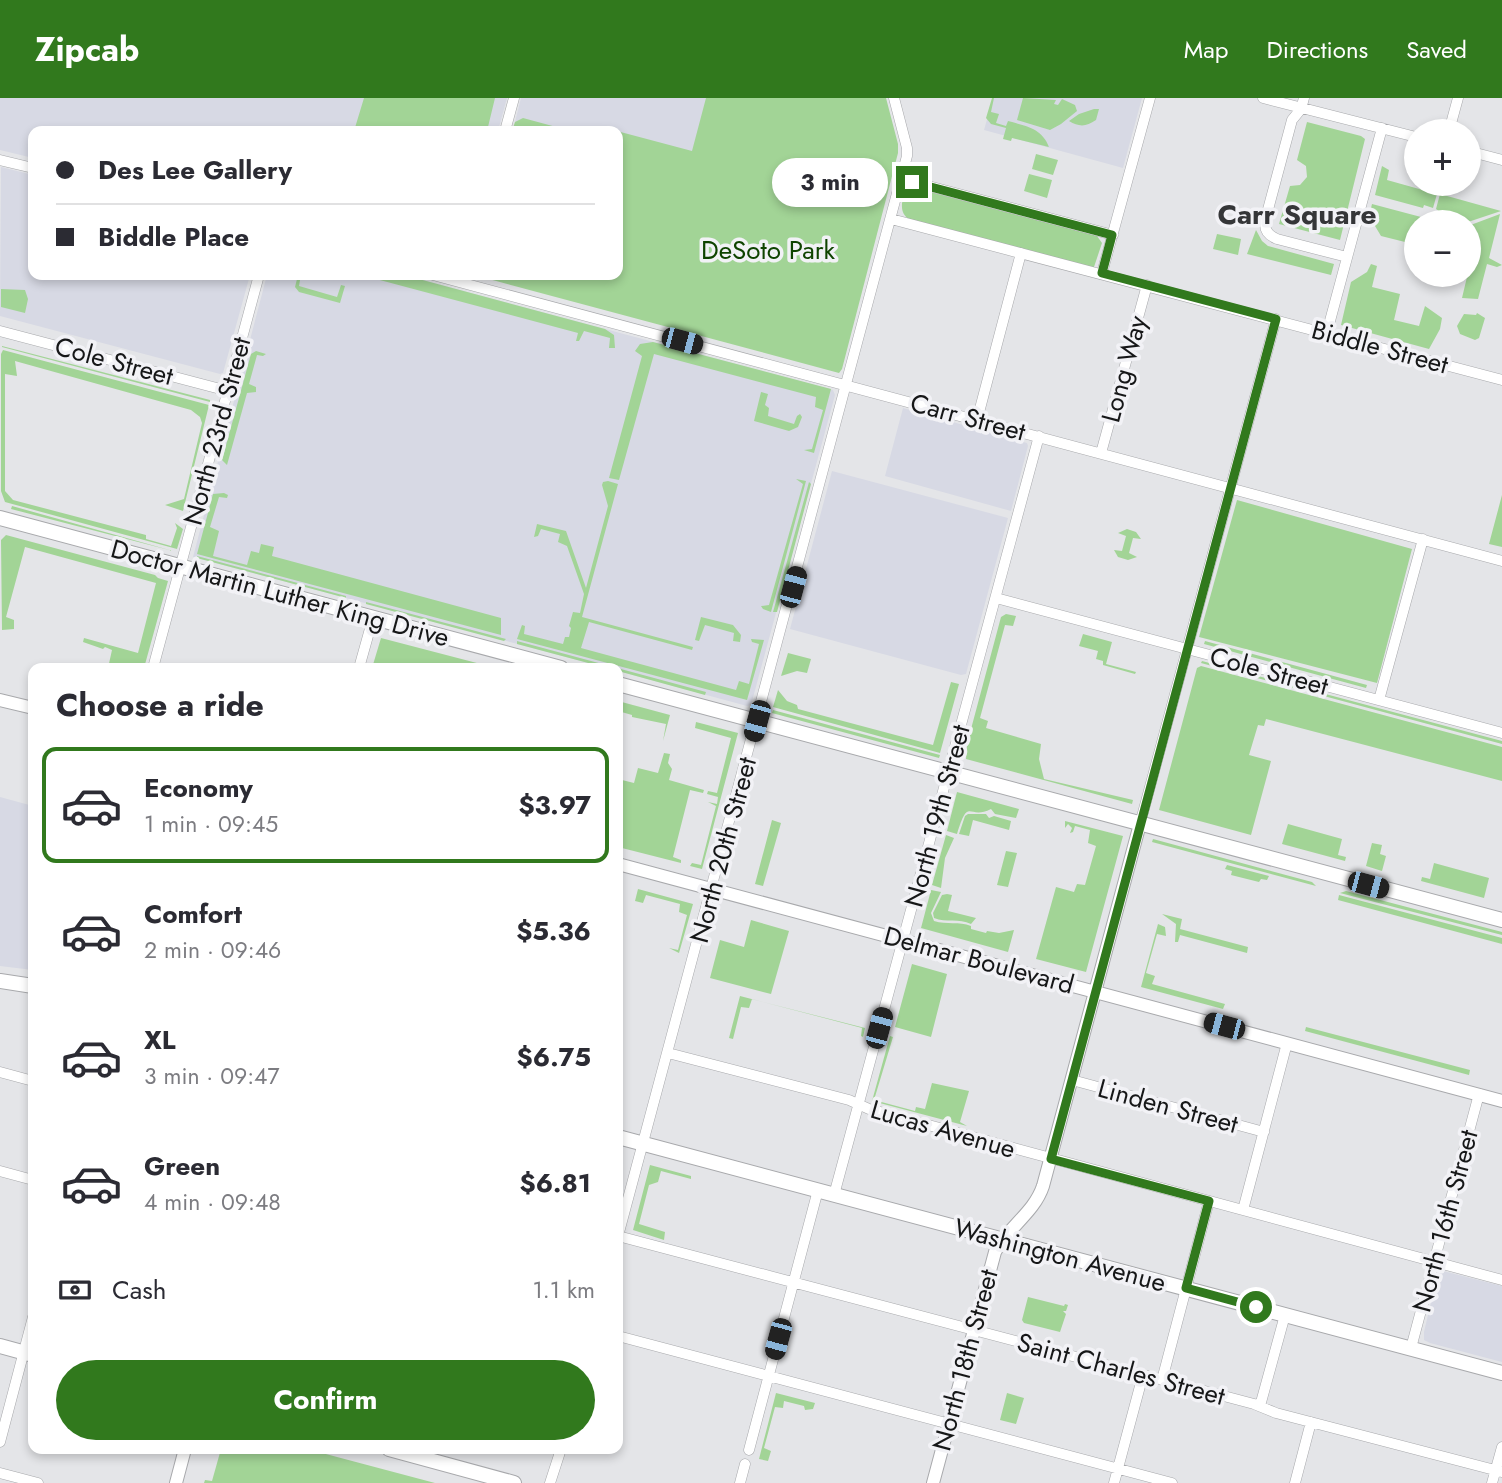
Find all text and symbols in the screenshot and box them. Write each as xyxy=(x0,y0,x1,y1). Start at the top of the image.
text: Zipcab xyxy=(35,26,139,73)
text: Map xyxy=(1184,32,1229,67)
text: Directions xyxy=(1267,32,1368,67)
text: Saved xyxy=(1406,32,1467,67)
map controls xyxy=(1404,119,1481,287)
button: + xyxy=(1404,119,1481,196)
text: Des Lee Gallery xyxy=(98,151,292,189)
callout: 3 min xyxy=(772,158,888,206)
text: 3 min xyxy=(800,165,860,199)
route end xyxy=(896,166,928,198)
district label: Carr Square xyxy=(1217,194,1377,235)
button: − xyxy=(1404,210,1481,287)
text: Biddle Place xyxy=(98,218,249,256)
park label: DeSoto Park xyxy=(701,231,836,269)
street label: Long Way xyxy=(1092,311,1157,427)
street label: Biddle Street xyxy=(1307,311,1453,384)
car xyxy=(659,325,706,357)
street label: Cole Street xyxy=(51,327,178,395)
street label: North 23rd Street xyxy=(174,332,261,529)
street label: Carr Street xyxy=(906,383,1031,451)
street label: Doctor Martin Luther King Drive xyxy=(107,530,453,656)
car xyxy=(778,564,809,610)
street label: Cole Street xyxy=(1206,637,1333,705)
text: Choose a ride xyxy=(56,682,264,728)
car xyxy=(742,698,773,744)
street label: North 19th Street xyxy=(894,720,980,911)
street label: North 20th Street xyxy=(680,752,766,947)
text: Economy xyxy=(144,769,253,807)
icon: car xyxy=(60,774,123,837)
text: $3.97 xyxy=(518,786,591,824)
text: 1 min · 09:45 xyxy=(144,807,278,841)
car xyxy=(1345,869,1392,901)
text: Comfort xyxy=(144,895,242,933)
icon: car xyxy=(60,900,123,963)
text: $5.36 xyxy=(516,912,591,950)
street label: Delmar Boulevard xyxy=(880,916,1078,1004)
text: 2 min · 09:46 xyxy=(144,933,281,967)
car xyxy=(864,1005,895,1051)
car xyxy=(1201,1010,1248,1042)
text: XL xyxy=(144,1021,176,1059)
icon: car xyxy=(60,1026,123,1089)
text: $6.75 xyxy=(517,1038,591,1076)
text: 3 min · 09:47 xyxy=(144,1059,280,1093)
street label: Linden Street xyxy=(1094,1069,1243,1143)
street label: Lucas Avenue xyxy=(866,1090,1020,1168)
street label: North 16th Street xyxy=(1402,1125,1488,1316)
text: Green xyxy=(144,1147,220,1185)
icon: car xyxy=(60,1152,123,1215)
text: $6.81 xyxy=(520,1164,591,1202)
text: 4 min · 09:48 xyxy=(144,1185,281,1219)
street label: Washington Avenue xyxy=(950,1208,1170,1302)
street label: North 18th Street xyxy=(923,1264,1008,1455)
icon: cash xyxy=(56,1271,94,1309)
text: Cash xyxy=(112,1271,166,1309)
text: 1.1 km xyxy=(532,1273,595,1307)
route start xyxy=(1240,1291,1272,1323)
car xyxy=(763,1316,794,1362)
street label: Saint Charles Street xyxy=(1013,1323,1230,1415)
button: Confirm xyxy=(56,1360,595,1440)

